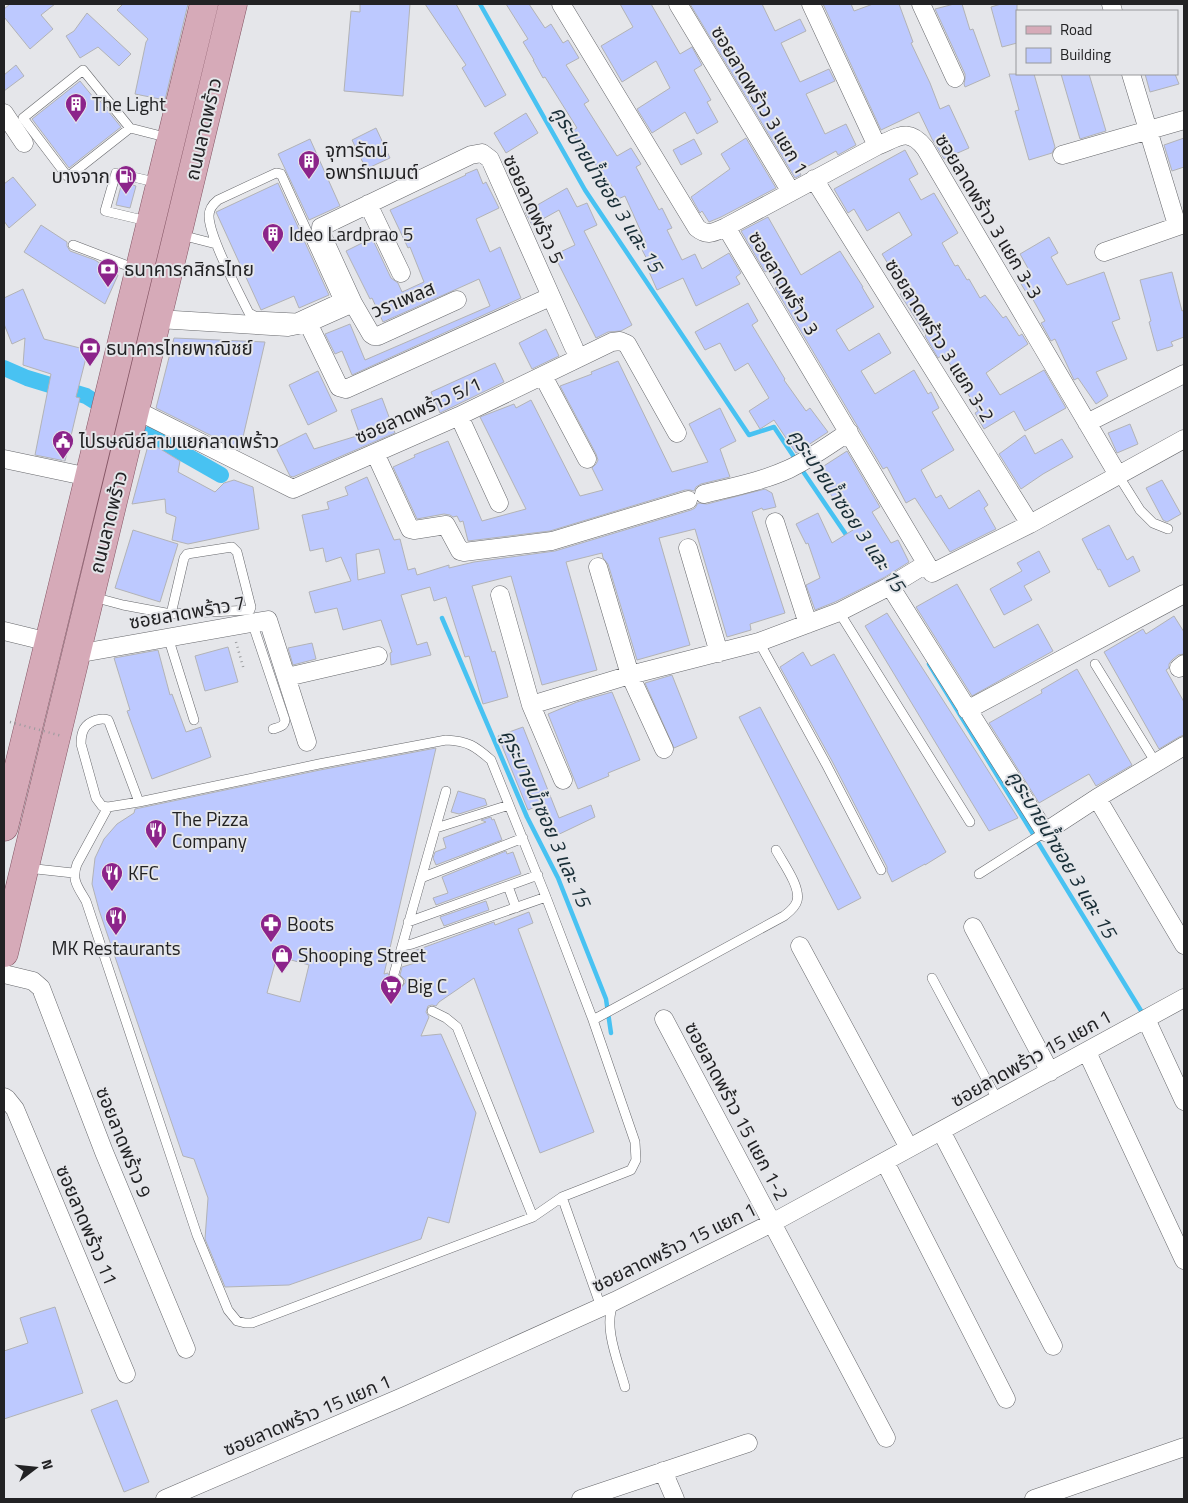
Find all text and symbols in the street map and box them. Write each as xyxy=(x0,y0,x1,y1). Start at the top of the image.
legend xyxy=(1016,10,1178,75)
text: Road xyxy=(1060,18,1092,41)
street label: ซอยลาดพร้าว 3 แยก 1 xyxy=(704,20,816,180)
text: Building xyxy=(1060,43,1111,66)
street label: ถนนลาดพร้าว xyxy=(177,75,228,183)
place label: The Light xyxy=(92,89,166,118)
building icon: The Light xyxy=(64,92,88,123)
water label: คูระบายน้ำซอย 3 และ 15 xyxy=(543,99,672,280)
street label: ซอยลาดพร้าว 3 แยก 3-3 xyxy=(929,128,1050,304)
place label: จุฑารัตน์ อพาร์ทเมนต์ xyxy=(325,135,419,186)
building icon: จุฑารัตน์ อพาร์ทเมนต์ xyxy=(297,149,321,180)
street label: ซอยลาดพร้าว 5 xyxy=(497,149,572,268)
place label: บางจาก xyxy=(51,161,110,190)
fuel station icon: บางจาก xyxy=(114,164,138,195)
place label: Ideo Lardprao 5 xyxy=(289,219,413,248)
building icon: Ideo Lardprao 5 xyxy=(261,222,285,253)
street label: ซอยลาดพร้าว 3 xyxy=(742,225,827,341)
street label: ซอยลาดพร้าว 3 แยก 3-2 xyxy=(878,252,1003,427)
place label: ธนาคารกสิกรไทย xyxy=(124,254,254,283)
bank icon: ธนาคารกสิกรไทย xyxy=(96,257,120,288)
street label: วราเพลส xyxy=(367,273,439,324)
place label: ธนาคารไทยพาณิชย์ xyxy=(106,333,253,362)
bank icon: ธนาคารไทยพาณิชย์ xyxy=(78,336,102,367)
street label: ซอยลาดพร้าว 5/1 xyxy=(350,369,486,450)
water label: คูระบายน้ำซอย 3 และ 15 xyxy=(781,422,915,599)
place label: ไปรษณีย์สามแยกลาดพร้าว xyxy=(78,426,279,455)
public building icon: ไปรษณีย์สามแยกลาดพร้าว xyxy=(51,429,75,460)
street label: ถนนลาดพร้าว xyxy=(81,468,134,576)
street label: ซอยลาดพร้าว 7 xyxy=(127,587,247,636)
water label: คูระบายน้ำซอย 3 และ 15 xyxy=(493,724,600,913)
water label: คูระบายน้ำซอย 3 และ 15 xyxy=(1000,764,1126,946)
place label: The Pizza Company xyxy=(172,804,249,855)
restaurant icon: The Pizza Company xyxy=(144,818,168,849)
place label: KFC xyxy=(128,858,159,887)
restaurant icon: KFC xyxy=(100,861,124,892)
restaurant icon: MK Restaurants xyxy=(104,905,128,936)
place label: Boots xyxy=(287,909,334,938)
pharmacy icon: Boots xyxy=(259,912,283,943)
place label: MK Restaurants xyxy=(52,933,181,962)
place label: Shooping Street xyxy=(298,940,426,969)
shop icon: Shooping Street xyxy=(270,943,294,974)
place label: Big C xyxy=(407,971,447,1000)
supermarket icon: Big C xyxy=(379,974,403,1005)
street label: ซอยลาดพร้าว 15 แยก 1 xyxy=(945,1001,1116,1114)
street label: ซอยลาดพร้าว 15 แยก 1-2 xyxy=(678,1016,797,1205)
street label: ซอยลาดพร้าว 9 xyxy=(89,1082,160,1202)
street label: ซอยลาดพร้าว 11 xyxy=(49,1160,126,1289)
street label: ซอยลาดพร้าว 15 แยก 1 xyxy=(587,1194,761,1299)
street label: ซอยลาดพร้าว 15 แยก 1 xyxy=(218,1366,395,1463)
north arrow xyxy=(10,1443,60,1493)
text: N xyxy=(37,1457,59,1472)

